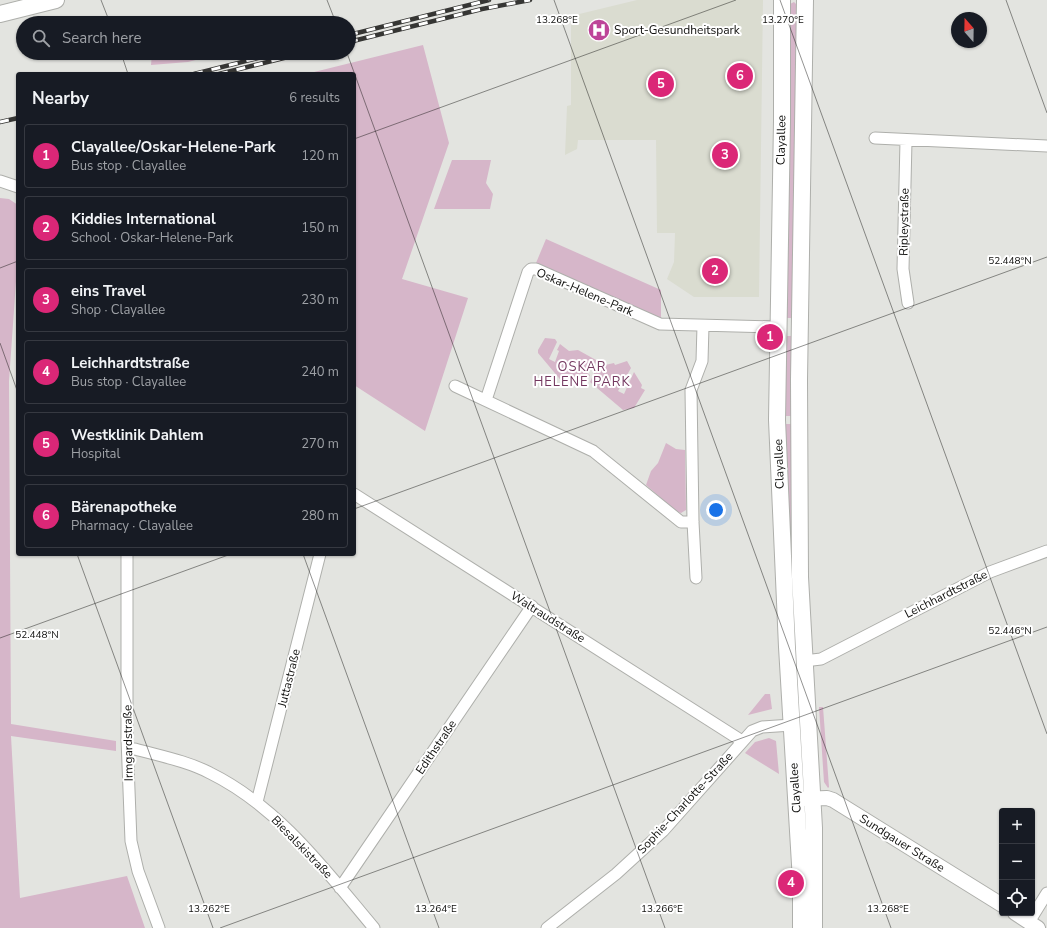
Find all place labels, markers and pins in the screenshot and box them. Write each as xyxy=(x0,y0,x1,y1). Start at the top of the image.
hospital icon: Sport-Gesundheitspark xyxy=(586,17,612,43)
place label: Sport-Gesundheitspark xyxy=(614,22,741,38)
pin: 6 xyxy=(727,61,753,91)
pin: 5 xyxy=(648,69,674,99)
pin: 3 xyxy=(712,140,738,170)
pin: 2 xyxy=(702,256,728,286)
pin: 1 xyxy=(757,322,783,352)
pin: 4 xyxy=(778,868,804,898)

